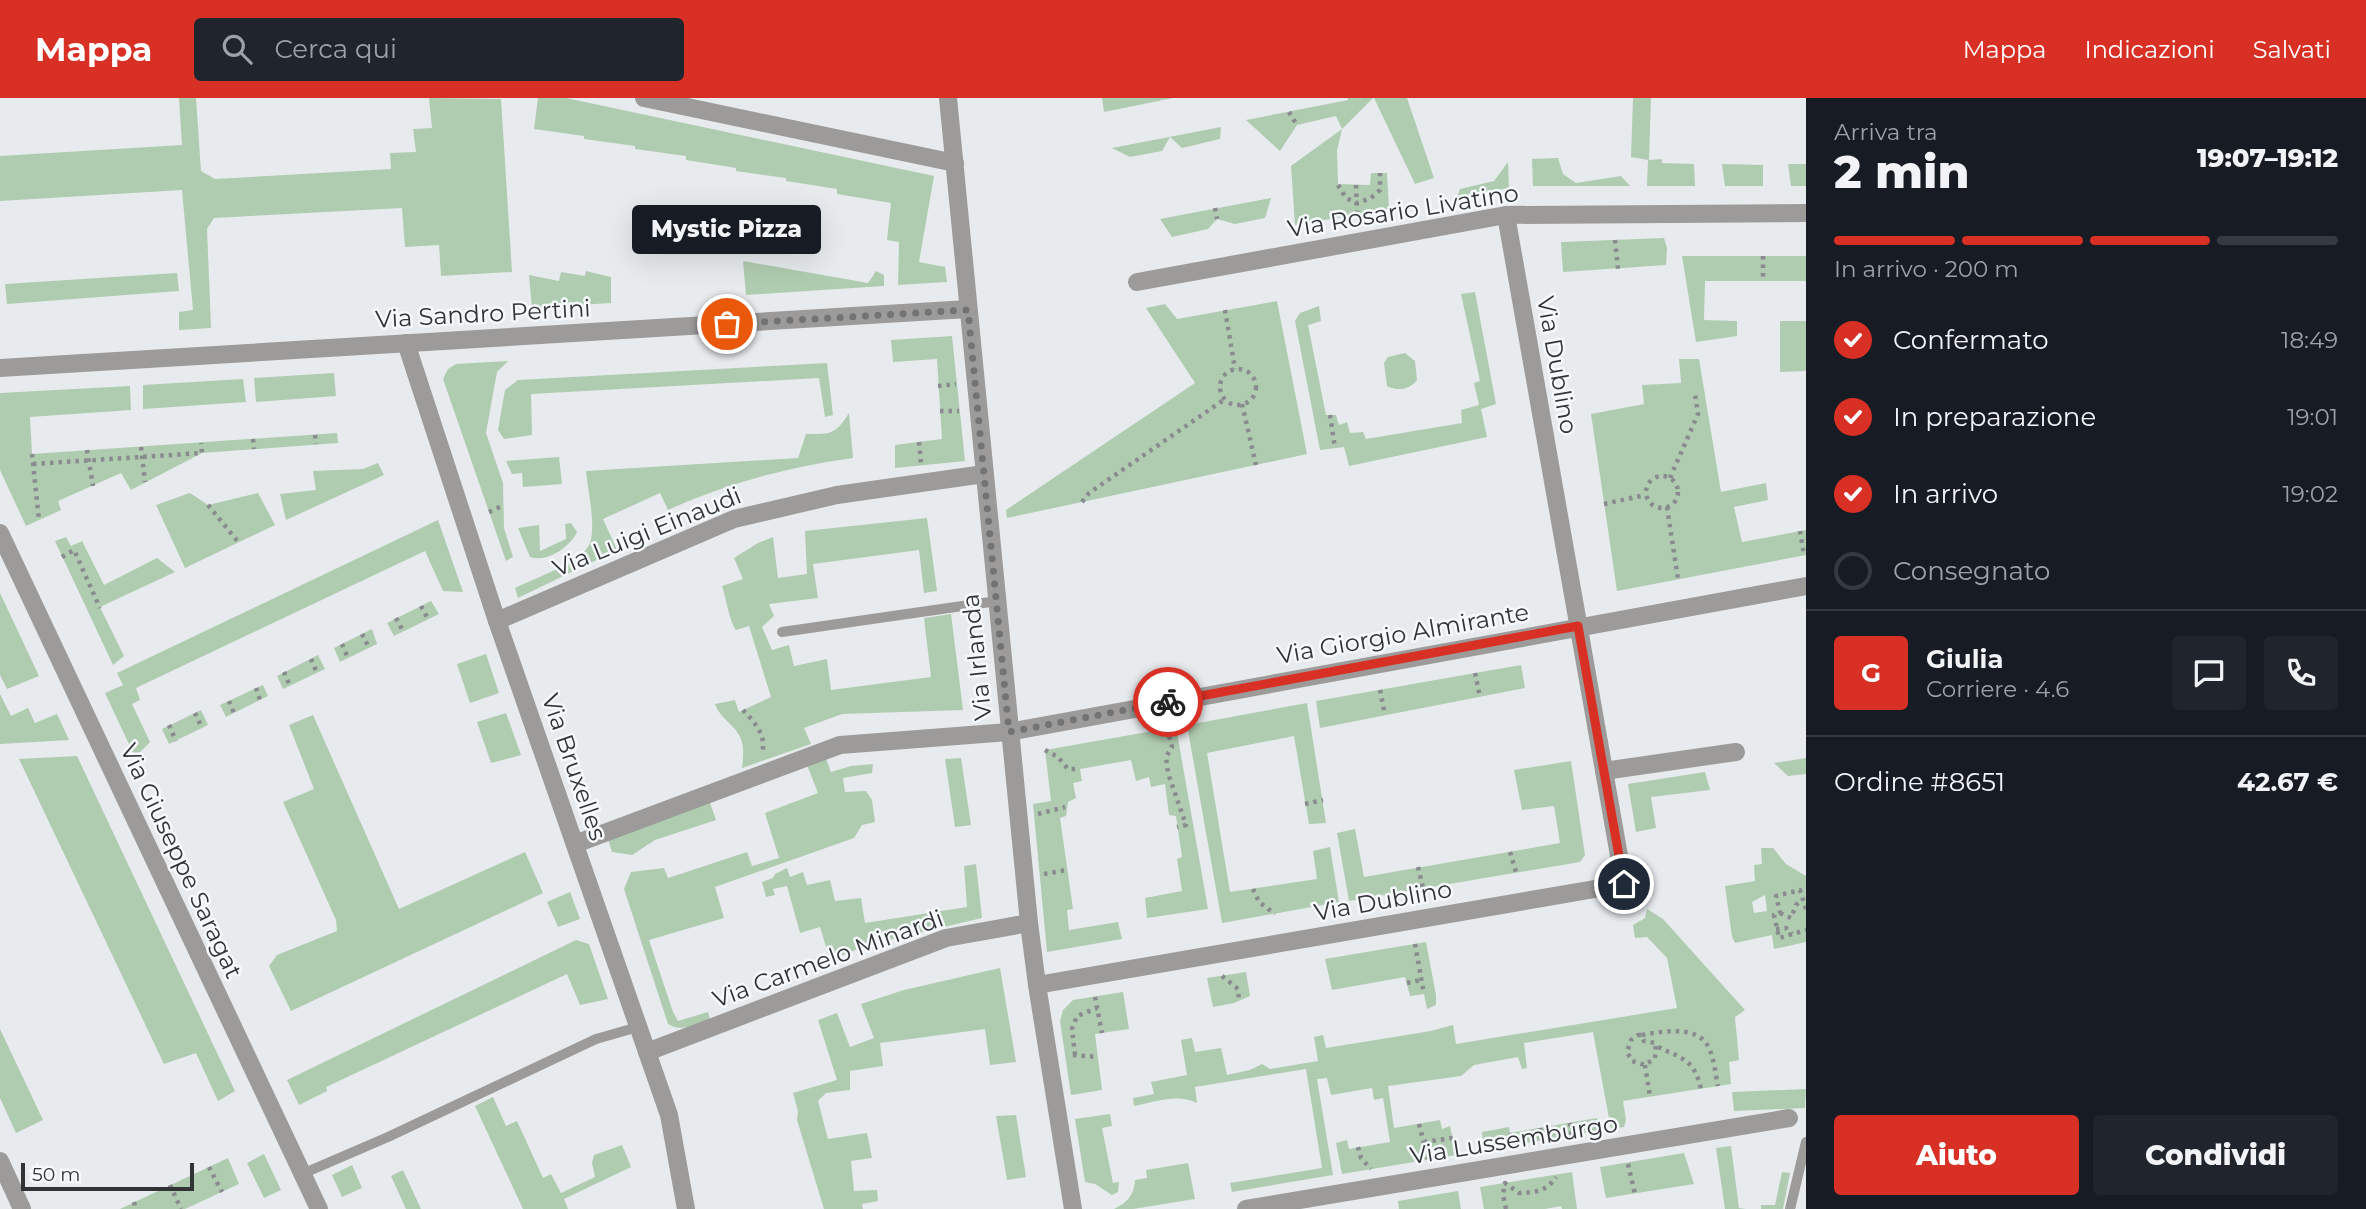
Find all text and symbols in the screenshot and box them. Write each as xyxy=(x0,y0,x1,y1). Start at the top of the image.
search box xyxy=(194,18,684,81)
text: Mappa xyxy=(35,29,152,69)
icon: search xyxy=(218,30,256,68)
text: Cerca qui xyxy=(274,33,397,65)
text: Mappa xyxy=(1963,35,2046,64)
text: Indicazioni xyxy=(2084,35,2215,64)
text: Salvati xyxy=(2253,35,2331,64)
text: Arriva tra xyxy=(1834,118,1938,146)
text: 19:07–19:12 xyxy=(2197,142,2338,174)
text: 2 min xyxy=(1834,143,1969,200)
street label: Via Rosario Livatino xyxy=(1285,178,1521,243)
callout: Mystic Pizza xyxy=(632,205,822,254)
text: Mystic Pizza xyxy=(651,215,802,243)
text: In arrivo · 200 m xyxy=(1834,255,2019,283)
street label: Via Sandro Pertini xyxy=(375,293,591,334)
pin xyxy=(697,294,757,354)
street label: Via Dublino xyxy=(1531,294,1584,436)
icon: bag xyxy=(708,305,746,343)
icon: check xyxy=(1834,321,1872,359)
text: Confermato xyxy=(1893,324,2049,356)
text: 18:49 xyxy=(2281,326,2338,354)
icon: check xyxy=(1834,398,1872,436)
text: In preparazione xyxy=(1893,401,2096,433)
text: 19:01 xyxy=(2287,403,2338,431)
icon: check xyxy=(1834,475,1872,513)
text: In arrivo xyxy=(1893,478,1998,510)
street label: Via Luigi Einaudi xyxy=(548,480,745,583)
text: 19:02 xyxy=(2283,480,2338,508)
text: Consegnato xyxy=(1893,555,2050,587)
street label: Via Irlanda xyxy=(955,592,998,722)
street label: Via Giorgio Almirante xyxy=(1275,597,1531,670)
button: chat xyxy=(2172,636,2246,710)
button: phone xyxy=(2264,636,2338,710)
text: Giulia xyxy=(1926,643,2003,675)
text: G xyxy=(1861,657,1881,689)
courier xyxy=(1133,667,1203,737)
text: Corriere · 4.6 xyxy=(1926,675,2069,703)
icon: bike xyxy=(1149,683,1187,721)
street label: Via Bruxelles xyxy=(536,690,613,844)
street label: Via Giuseppe Saragat xyxy=(114,739,249,983)
text: Ordine #8651 xyxy=(1834,766,2005,798)
text: 42.67 € xyxy=(2237,766,2338,798)
pin xyxy=(1594,854,1654,914)
icon: home xyxy=(1605,865,1643,903)
street label: Via Dublino xyxy=(1312,874,1454,927)
street label: Via Carmelo Minardi xyxy=(709,903,947,1014)
street label: Via Lussemburgo xyxy=(1408,1109,1620,1170)
button: Aiuto xyxy=(1834,1115,2079,1195)
button: Condividi xyxy=(2093,1115,2338,1195)
scale bar xyxy=(21,1160,194,1192)
text: 50 m xyxy=(32,1163,80,1186)

